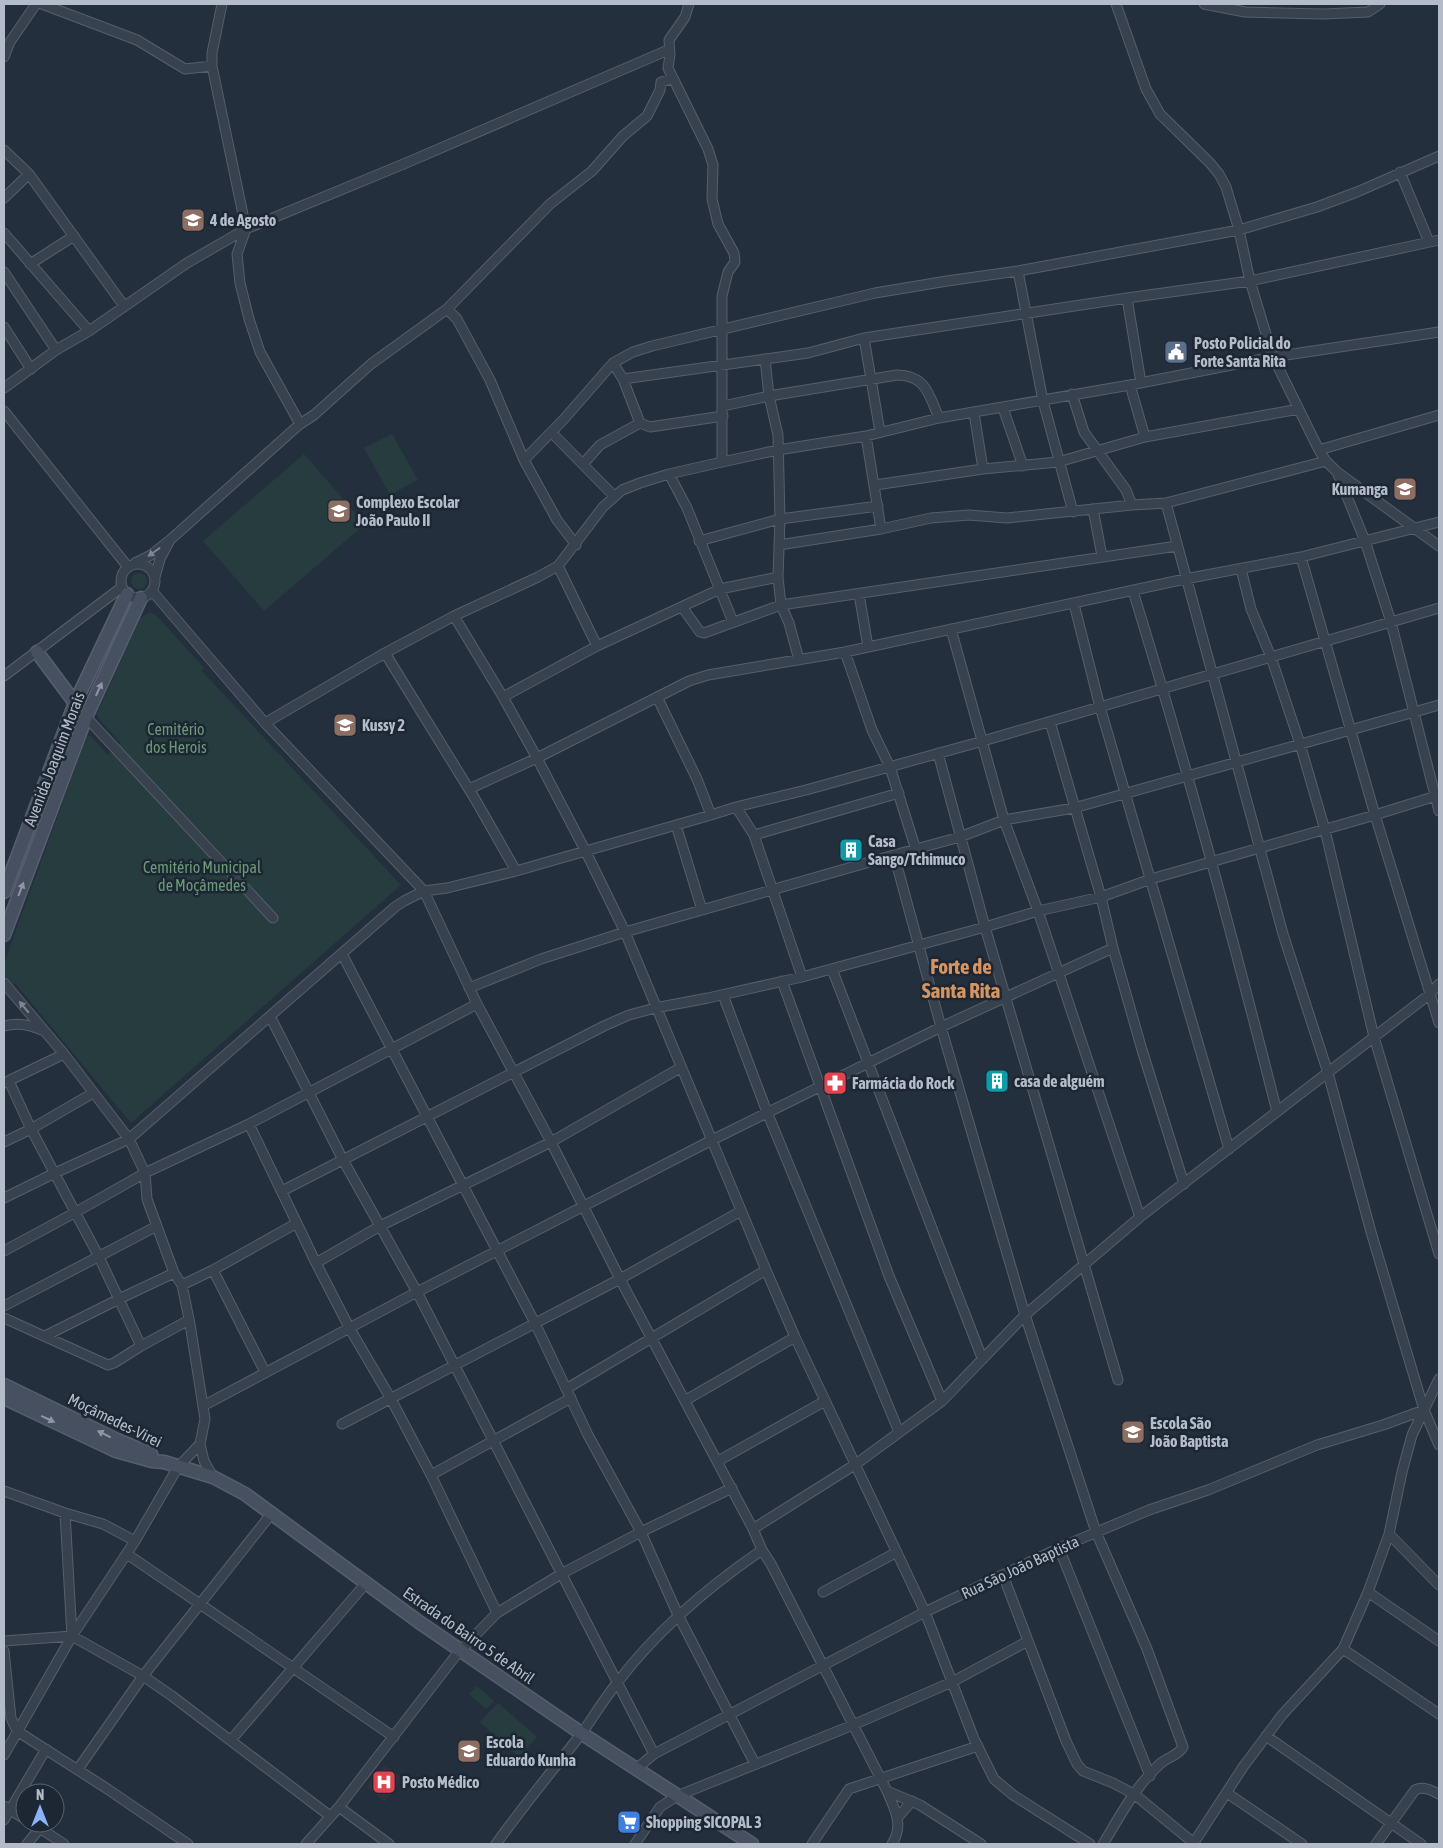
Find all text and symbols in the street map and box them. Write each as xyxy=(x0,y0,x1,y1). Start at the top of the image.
school or university icon: 4 de Agosto xyxy=(180,207,206,233)
place label: 4 de Agosto xyxy=(209,211,277,229)
place label: Posto Policial do Forte Santa Rita xyxy=(1194,334,1291,370)
public building icon: Posto Policial do Forte Santa Rita xyxy=(1163,339,1189,365)
school or university icon: Kumanga xyxy=(1392,476,1418,502)
place label: Kumanga xyxy=(1332,480,1388,498)
place label: Complexo Escolar João Paulo II xyxy=(355,493,460,529)
school or university icon: Complexo Escolar João Paulo II xyxy=(326,498,352,524)
one-way arrow xyxy=(147,547,161,557)
one-way arrow xyxy=(95,682,103,696)
street label: Avenida Joaquim Morais xyxy=(20,689,89,829)
school or university icon: Kussy 2 xyxy=(332,712,358,738)
place label: Kussy 2 xyxy=(362,716,405,734)
park label: Cemitério dos Herois xyxy=(145,720,207,756)
place label: Casa Sango/Tchimuco xyxy=(868,832,966,868)
building icon: Casa Sango/Tchimuco xyxy=(838,837,864,863)
park label: Cemitério Municipal de Moçâmedes xyxy=(143,858,262,895)
one-way arrow xyxy=(18,882,25,897)
district label: Forte de Santa Rita xyxy=(922,954,1001,1002)
one-way arrow xyxy=(19,1001,30,1014)
building icon: casa de alguém xyxy=(984,1068,1010,1094)
pharmacy icon: Farmácia do Rock xyxy=(822,1070,848,1096)
place label: casa de alguém xyxy=(1014,1072,1105,1090)
place label: Farmácia do Rock xyxy=(852,1074,955,1092)
street label: Moçâmedes-Virei xyxy=(65,1390,165,1451)
place label: Escola São João Baptista xyxy=(1149,1414,1228,1450)
one-way arrow xyxy=(41,1415,55,1423)
school or university icon: Escola São João Baptista xyxy=(1120,1419,1146,1445)
one-way arrow xyxy=(97,1430,111,1438)
street label: Rua São João Baptista xyxy=(958,1532,1082,1603)
street label: Estrada do Bairro 5 de Abril xyxy=(400,1583,539,1688)
place label: Escola Eduardo Kunha xyxy=(486,1733,576,1769)
school or university icon: Escola Eduardo Kunha xyxy=(456,1738,482,1764)
hospital icon: Posto Médico xyxy=(371,1769,397,1795)
place label: Posto Médico xyxy=(402,1773,480,1791)
north arrow xyxy=(15,1783,65,1833)
text: N xyxy=(36,1787,44,1803)
supermarket icon: Shopping SICOPAL 3 xyxy=(616,1809,642,1835)
place label: Shopping SICOPAL 3 xyxy=(646,1813,762,1831)

